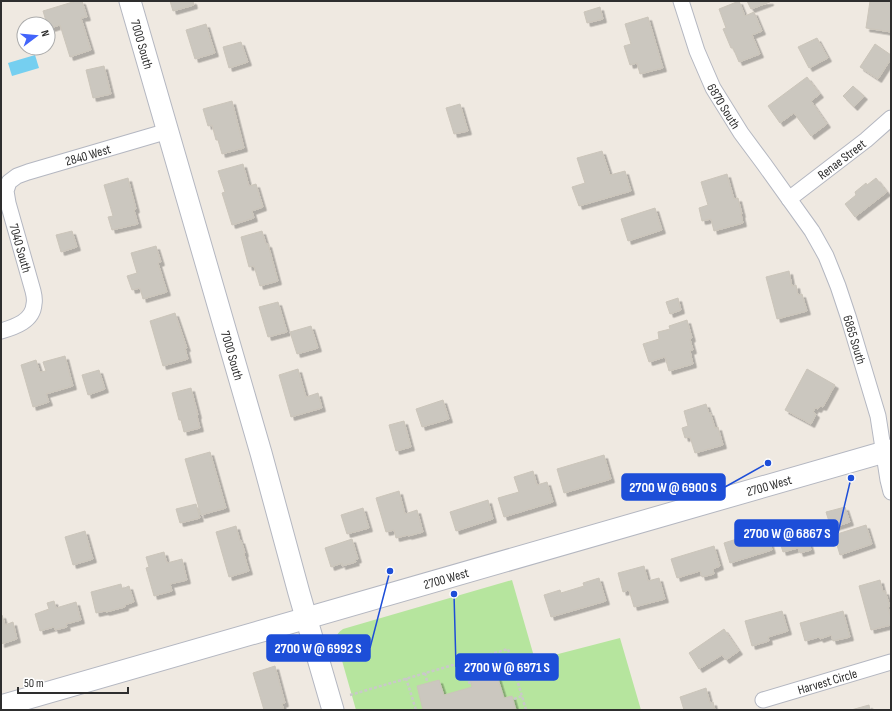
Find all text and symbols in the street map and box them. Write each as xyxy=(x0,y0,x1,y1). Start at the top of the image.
north arrow xyxy=(16,16,56,56)
street label: 7000 South xyxy=(127,18,156,71)
text: N xyxy=(38,29,52,38)
street label: 6870 South xyxy=(703,82,743,132)
street label: Renae Street xyxy=(815,136,869,183)
street label: 2840 West xyxy=(63,141,113,170)
street label: 7040 South xyxy=(5,222,35,275)
street label: 6865 South xyxy=(839,313,869,366)
street label: 7000 South xyxy=(217,329,246,382)
street label: 2700 West xyxy=(745,472,794,500)
callout: 2700 W @ 6900 S xyxy=(622,474,725,500)
text: 2700 W @ 6900 S xyxy=(629,479,717,496)
callout: 2700 W @ 6867 S xyxy=(735,520,838,546)
text: 2700 W @ 6867 S xyxy=(743,525,831,542)
street label: 2700 West xyxy=(422,565,471,593)
callout: 2700 W @ 6992 S xyxy=(267,635,370,661)
text: 2700 W @ 6992 S xyxy=(274,640,362,657)
callout: 2700 W @ 6971 S xyxy=(456,654,558,680)
text: 2700 W @ 6971 S xyxy=(464,659,550,676)
street label: Harvest Circle xyxy=(796,665,859,698)
scale bar xyxy=(18,669,128,695)
text: 50 m xyxy=(24,676,44,691)

